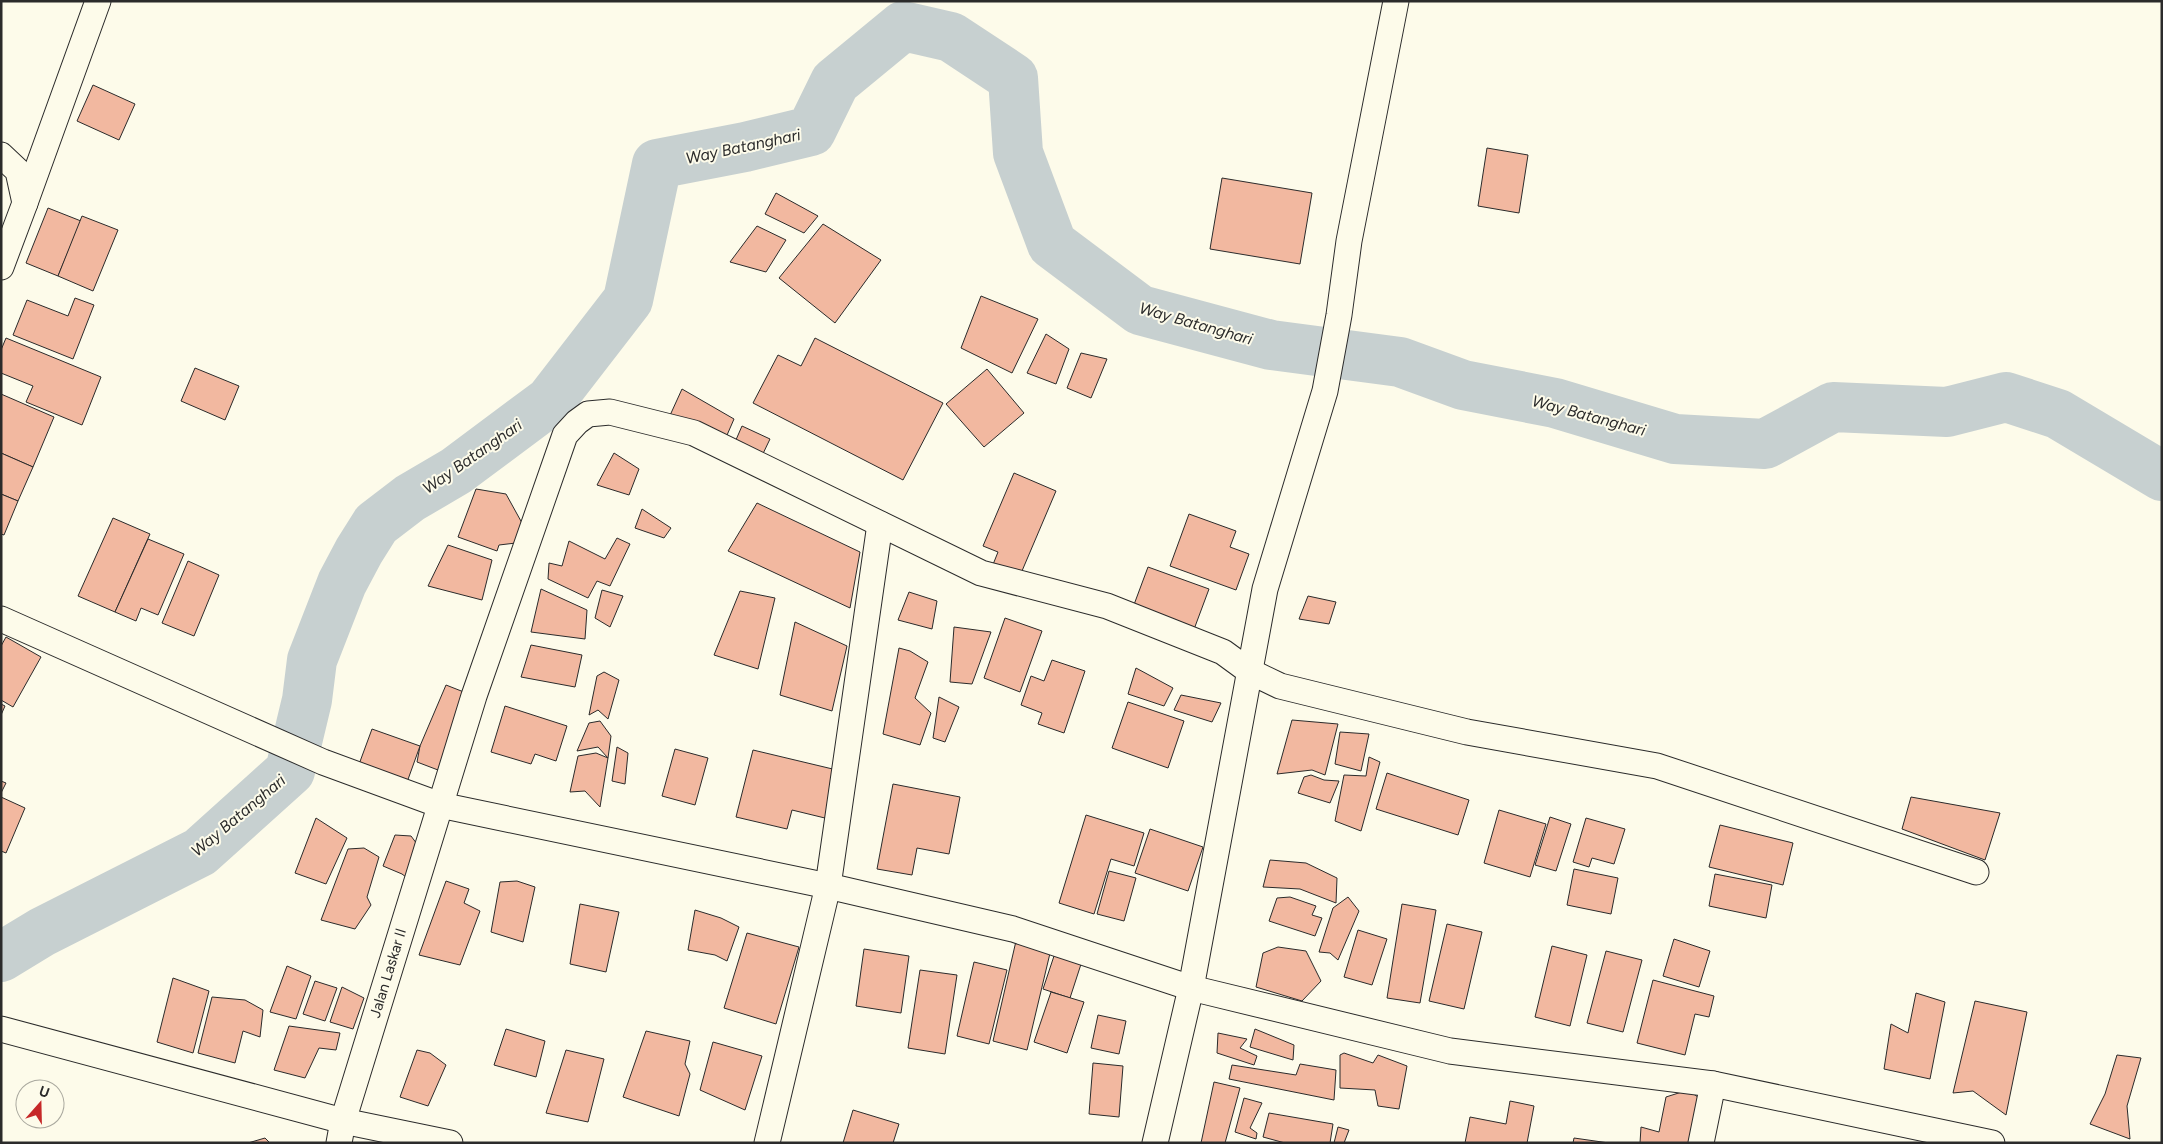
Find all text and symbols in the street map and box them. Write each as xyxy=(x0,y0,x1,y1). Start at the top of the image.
water label: Way Batanghari xyxy=(684,125,803,168)
water label: Way Batanghari xyxy=(1137,298,1255,349)
water label: Way Batanghari xyxy=(1530,391,1648,440)
water label: Way Batanghari xyxy=(419,415,526,498)
water label: Way Batanghari xyxy=(187,770,289,860)
street label: Jalan Laskar II xyxy=(366,926,410,1020)
north arrow xyxy=(15,1079,65,1129)
text: U xyxy=(37,1083,52,1102)

